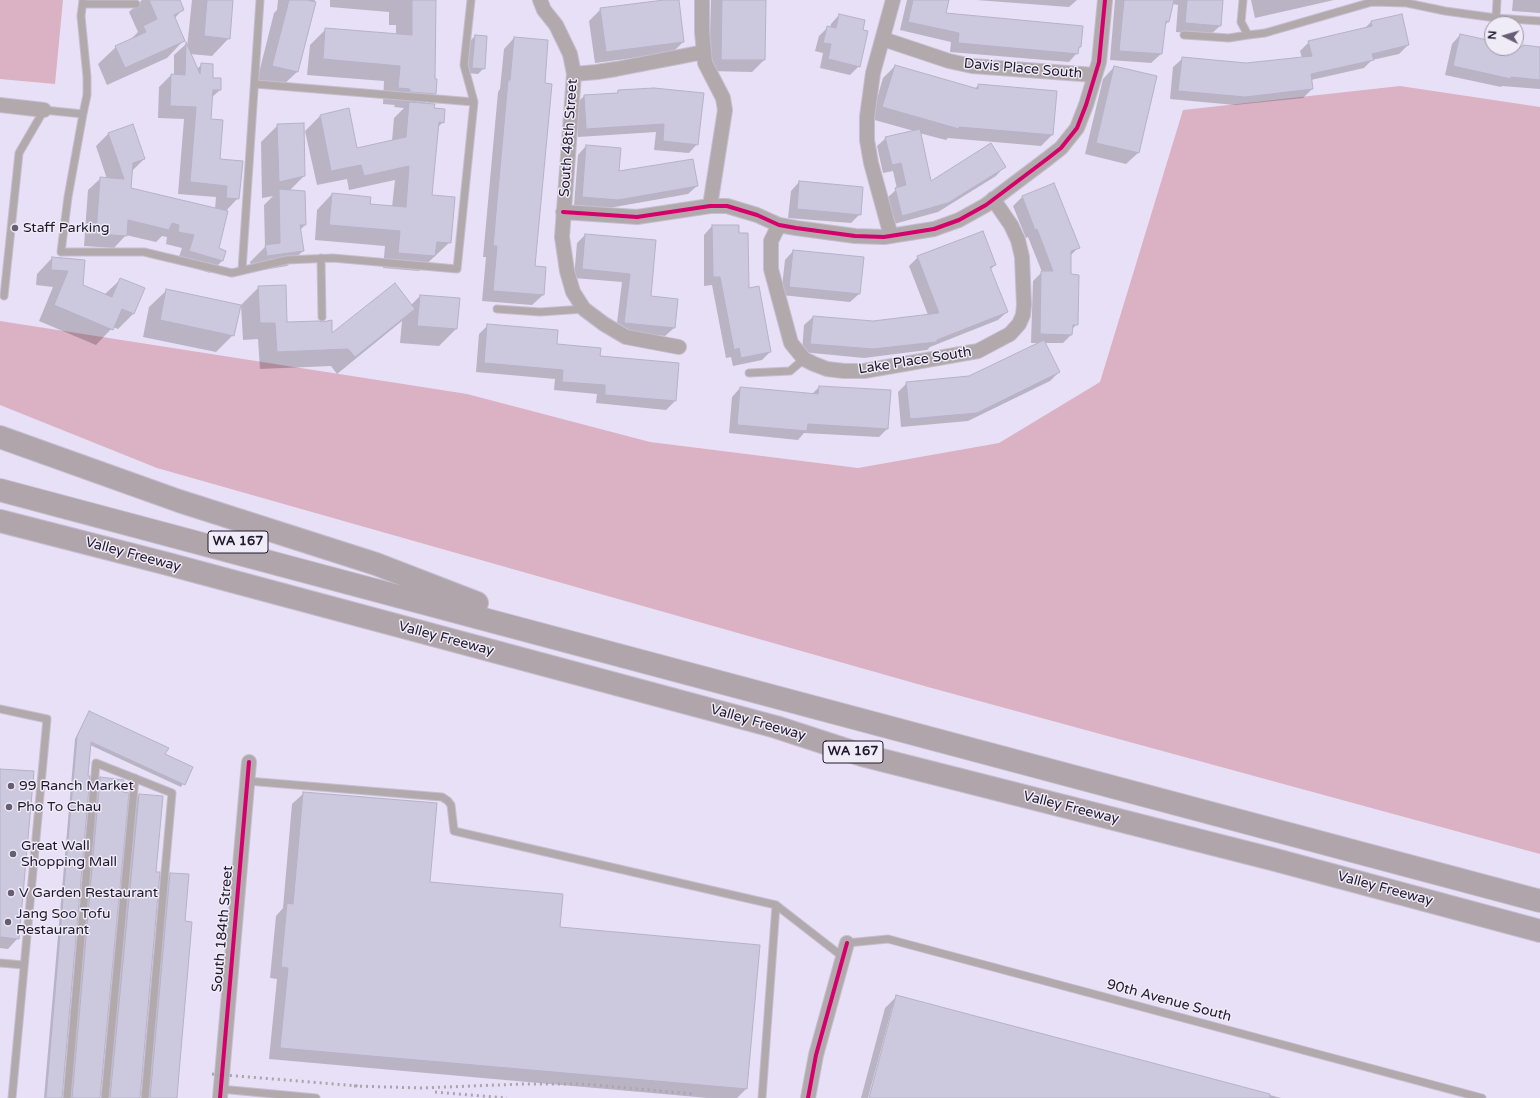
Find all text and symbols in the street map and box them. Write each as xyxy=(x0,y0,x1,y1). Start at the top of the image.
north arrow xyxy=(1484,16,1524,56)
text: N xyxy=(1486,30,1499,40)
street label: Davis Place South xyxy=(963,55,1083,83)
street label: South 48th Street xyxy=(556,78,582,198)
place label: Staff Parking xyxy=(23,220,110,236)
marker: Staff Parking xyxy=(10,223,20,233)
street label: Lake Place South xyxy=(857,344,973,378)
road number: WA 167 xyxy=(208,531,268,553)
street label: Valley Freeway xyxy=(83,534,183,576)
street label: Valley Freeway xyxy=(396,618,496,660)
street label: Valley Freeway xyxy=(709,701,807,745)
road number: WA 167 xyxy=(823,741,883,763)
place label: 99 Ranch Market xyxy=(19,778,134,794)
marker: 99 Ranch Market xyxy=(6,781,16,791)
street label: Valley Freeway xyxy=(1021,788,1121,828)
place label: Pho To Chau xyxy=(17,799,101,815)
marker: Pho To Chau xyxy=(4,802,14,812)
place label: Great Wall Shopping Mall xyxy=(21,838,117,870)
marker: Great Wall Shopping Mall xyxy=(8,849,18,859)
street label: South 184th Street xyxy=(209,865,237,993)
street label: Valley Freeway xyxy=(1335,868,1435,910)
place label: V Garden Restaurant xyxy=(19,885,158,901)
marker: V Garden Restaurant xyxy=(6,888,16,898)
place label: Jang Soo Tofu Restaurant xyxy=(16,906,111,938)
marker: Jang Soo Tofu Restaurant xyxy=(3,917,13,927)
street label: 90th Avenue South xyxy=(1105,976,1233,1026)

